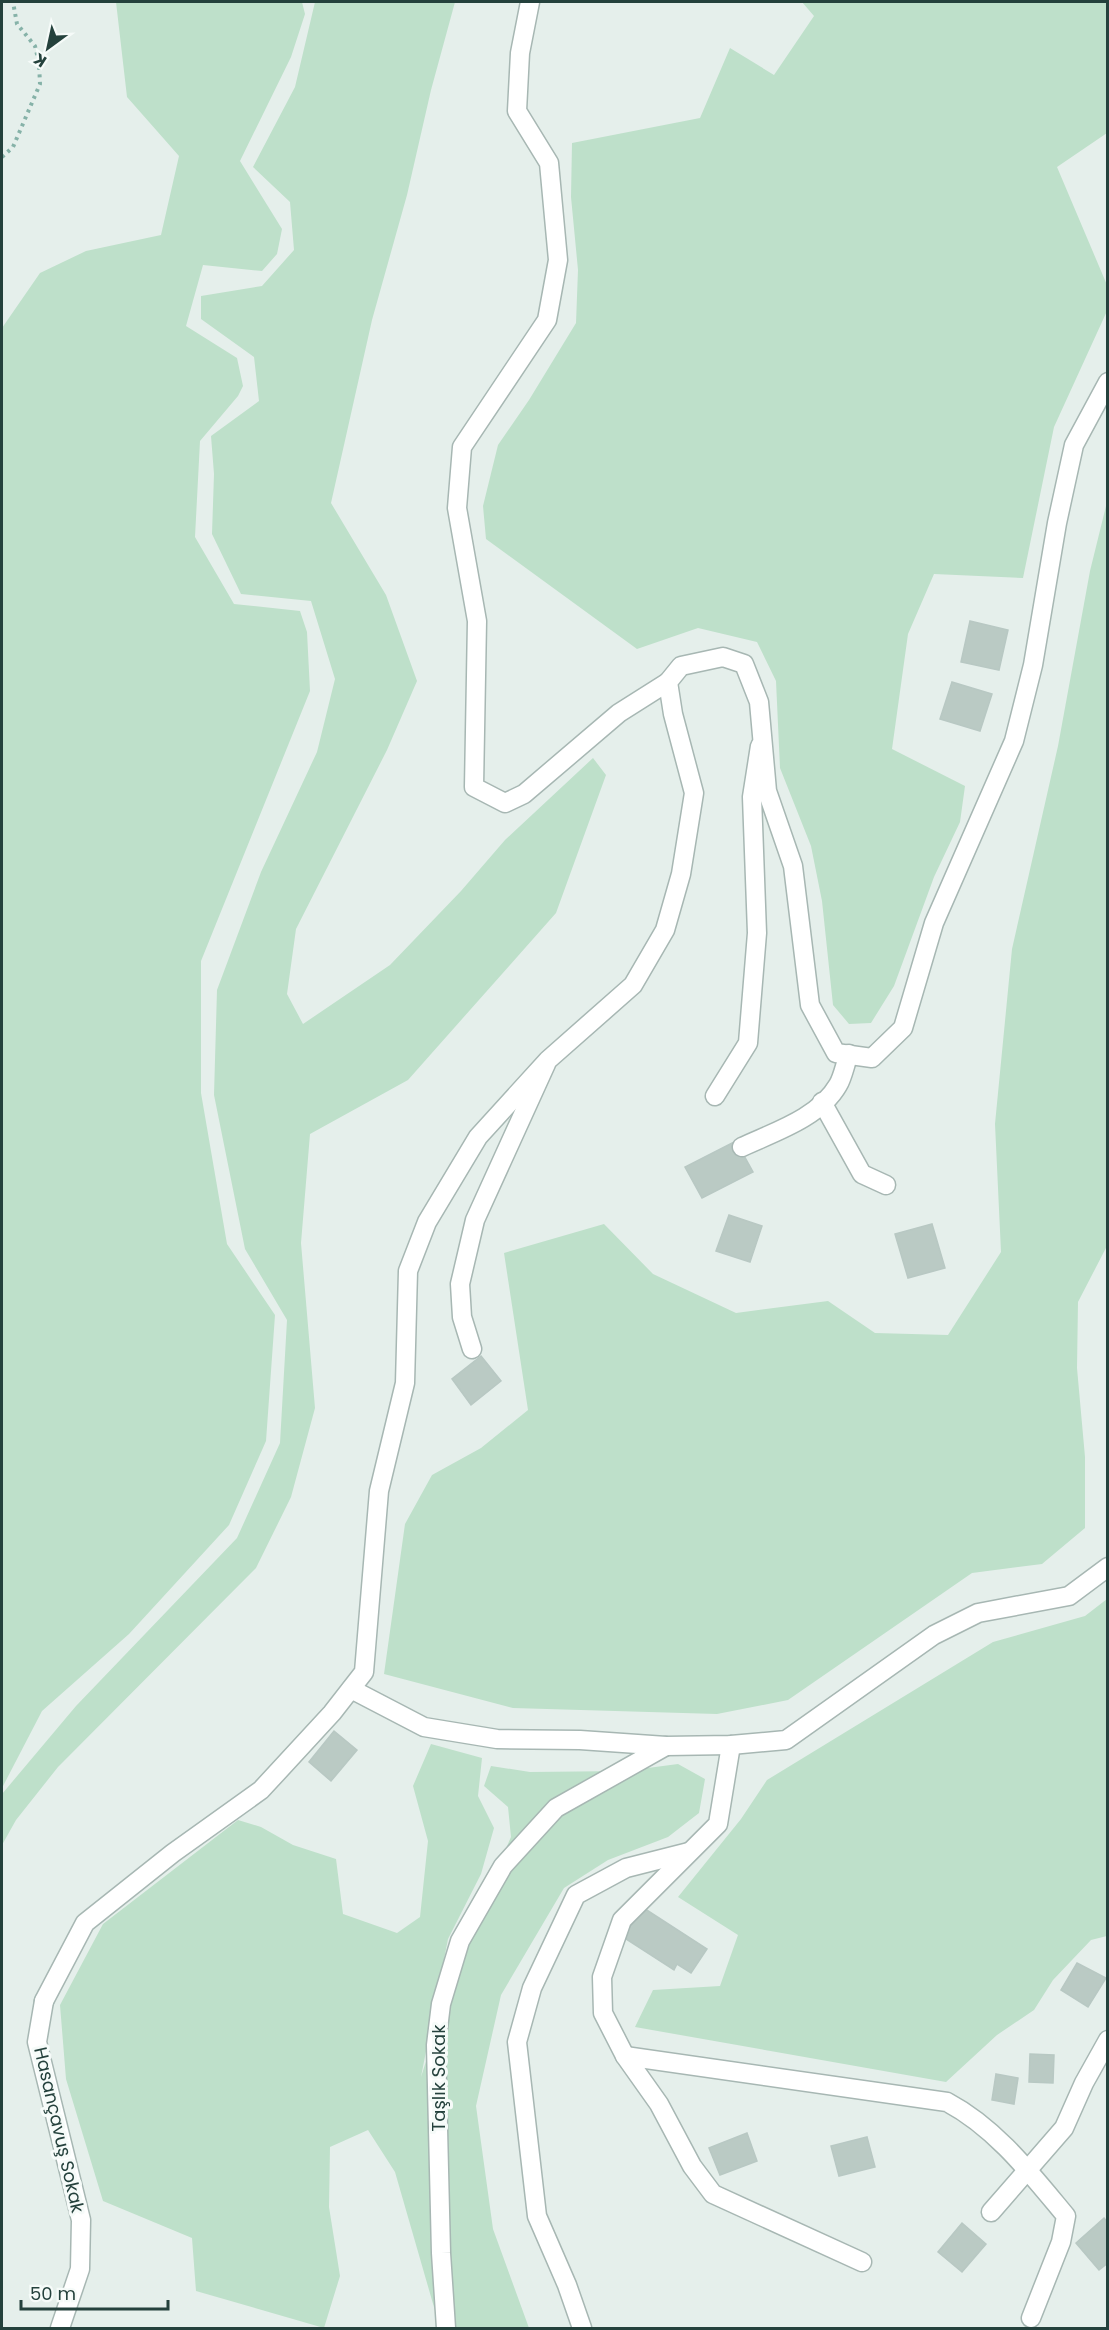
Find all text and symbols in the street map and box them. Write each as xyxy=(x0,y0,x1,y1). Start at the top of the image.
north arrow xyxy=(18,18,78,78)
text: K xyxy=(29,47,51,73)
street label: Taşlık Sokak xyxy=(426,2024,451,2132)
street label: Hasançavuş Sokak xyxy=(28,2045,91,2216)
scale bar xyxy=(21,2273,168,2311)
text: 50 m xyxy=(30,2281,76,2306)

